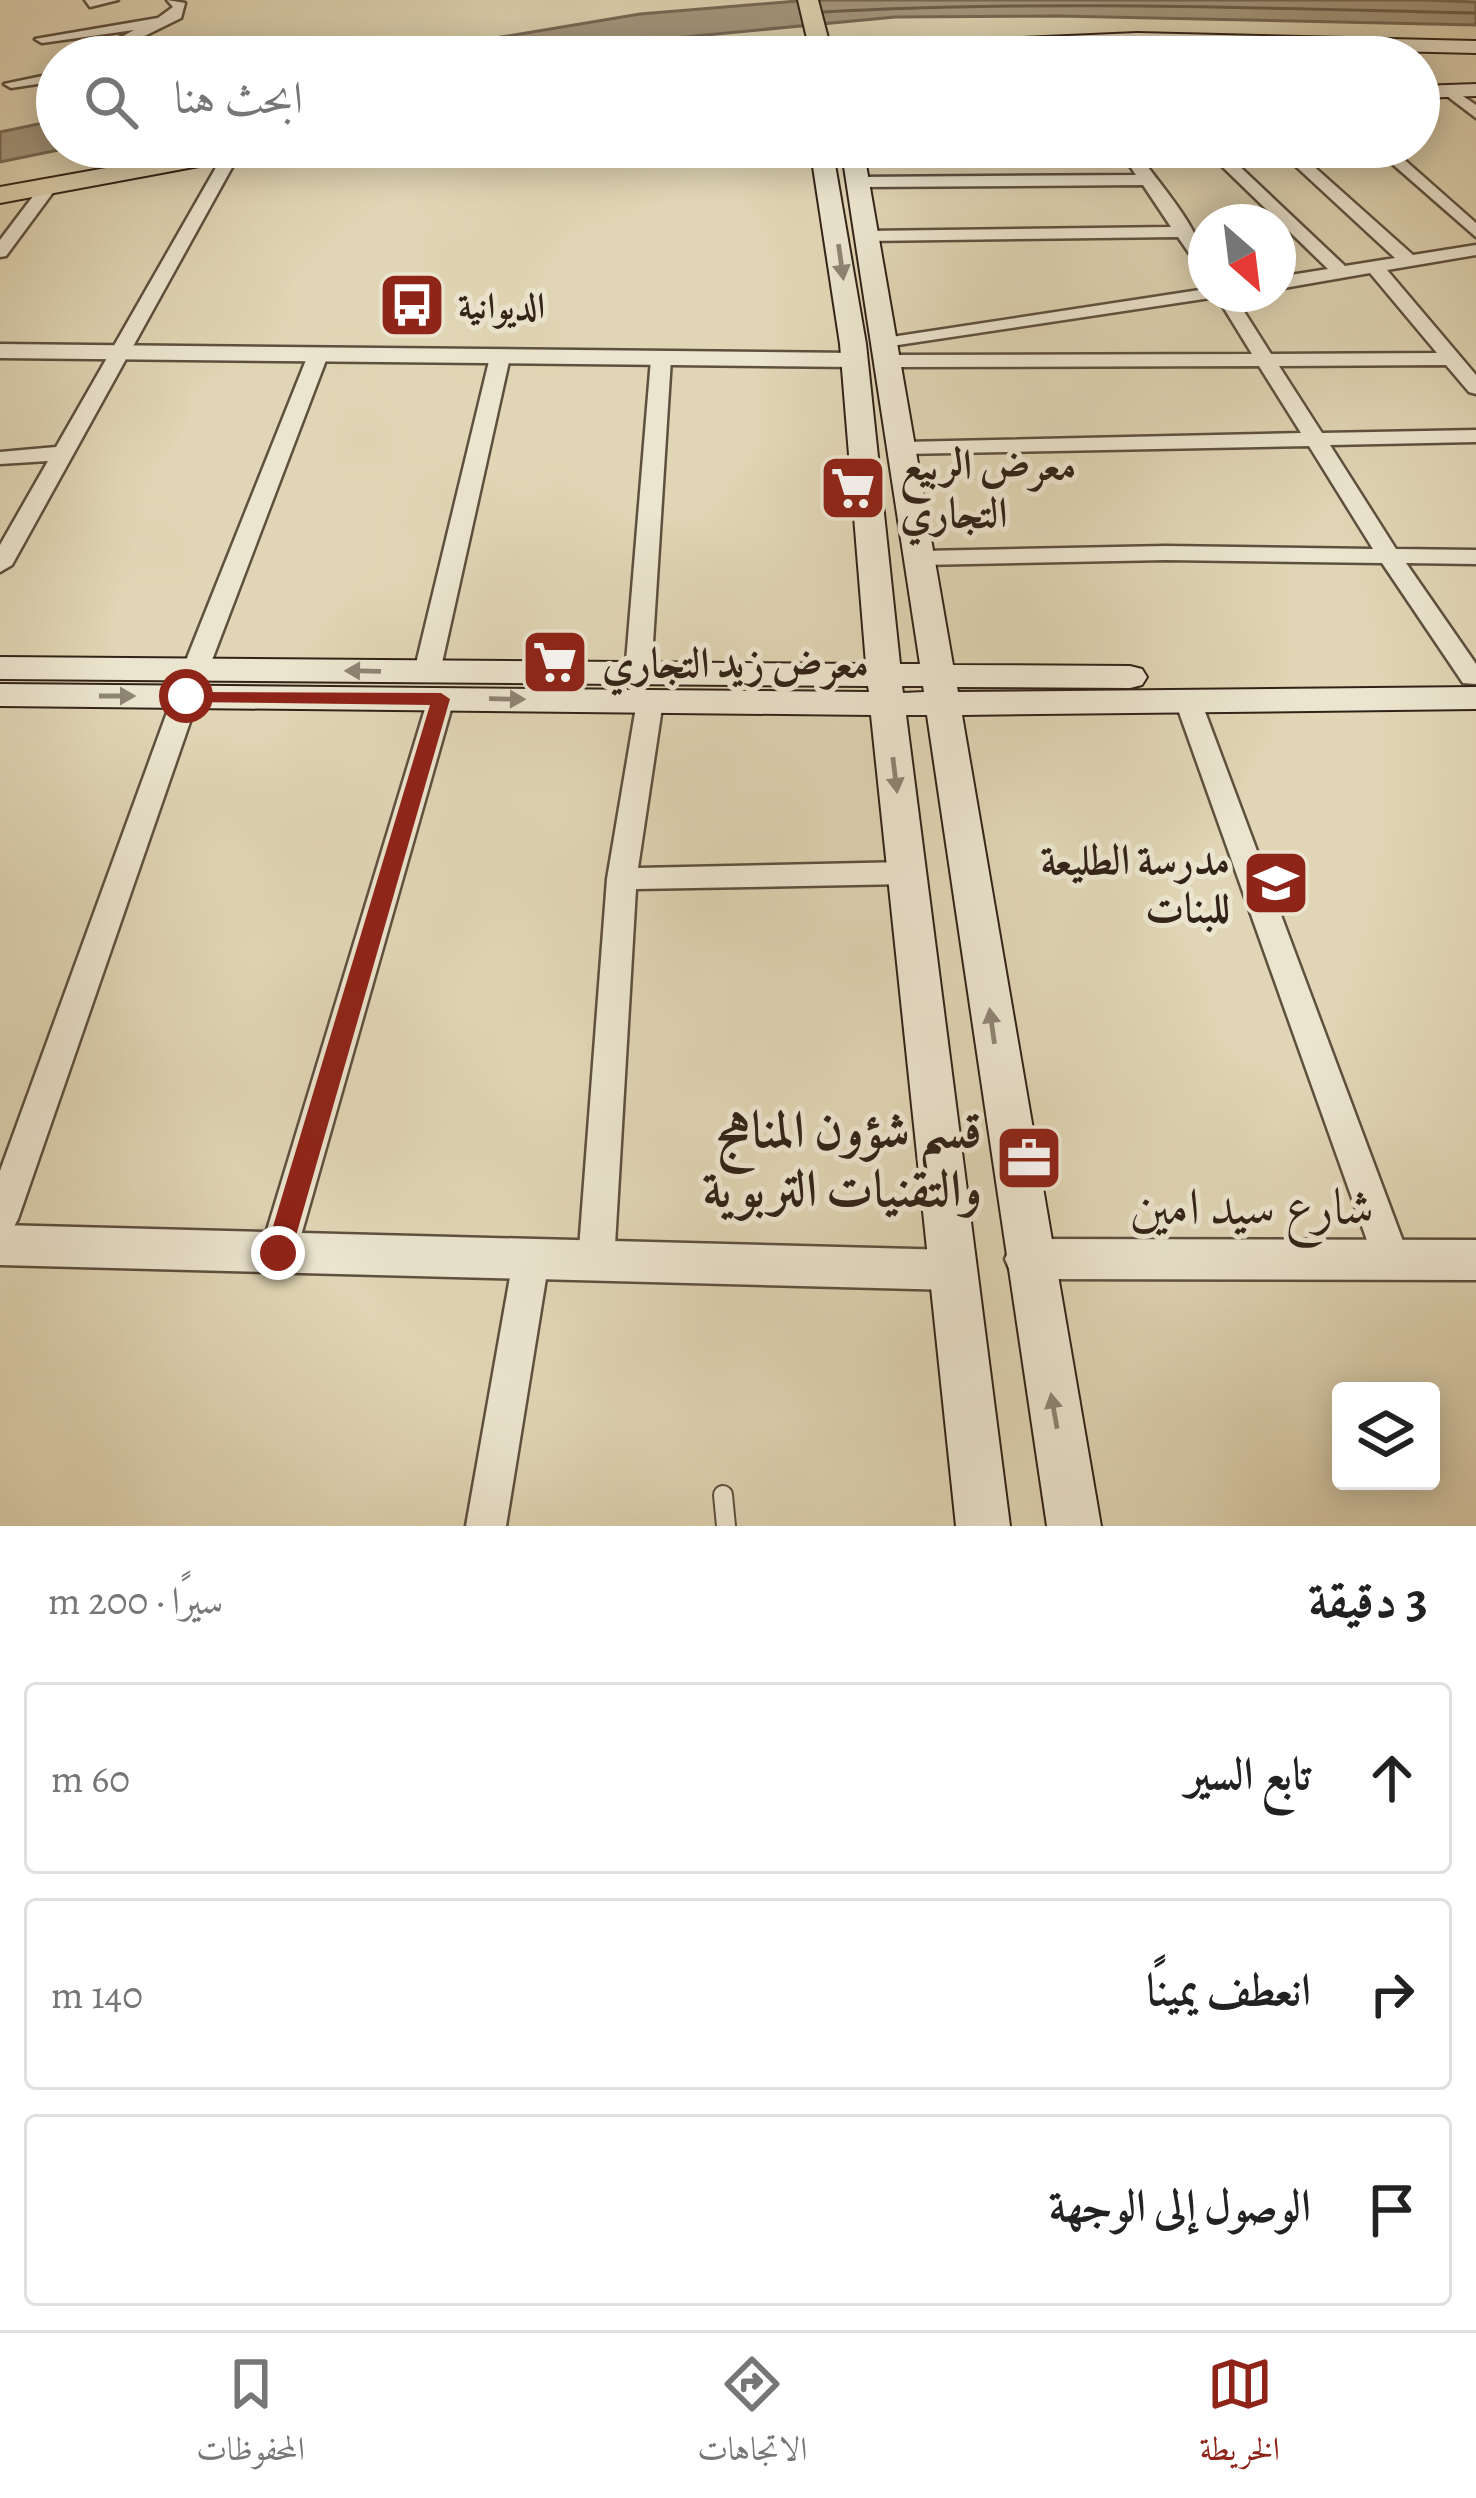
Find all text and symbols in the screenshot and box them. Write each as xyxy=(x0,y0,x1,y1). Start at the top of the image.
search box xyxy=(36,36,1440,168)
text: ابحث هنا xyxy=(174,67,303,129)
icon: search xyxy=(78,69,144,135)
north arrow xyxy=(1188,204,1296,312)
one-way arrow xyxy=(832,244,851,282)
bus stop icon: الديوانية xyxy=(377,270,447,340)
place label: الديوانية xyxy=(458,281,545,330)
place label: معرض الربيع التجاري xyxy=(900,436,1076,546)
supermarket icon: معرض الربيع التجاري xyxy=(818,453,888,523)
supermarket icon: معرض زيد التجاري xyxy=(520,627,590,697)
place label: معرض زيد التجاري xyxy=(602,634,869,696)
one-way arrow xyxy=(343,661,381,680)
route start xyxy=(159,669,213,723)
one-way arrow xyxy=(99,686,137,706)
one-way arrow xyxy=(489,690,527,709)
one-way arrow xyxy=(886,757,905,794)
place label: مدرسة الطليعة للبنات xyxy=(1041,831,1230,936)
school or university icon: مدرسة الطليعة للبنات xyxy=(1241,848,1311,918)
one-way arrow xyxy=(982,1006,1001,1044)
place label: قسم شؤون المناهج والتقنيات التربوية xyxy=(702,1095,982,1224)
office icon: قسم شؤون المناهج والتقنيات التربوية xyxy=(994,1123,1064,1193)
street label: شارع سيد امين xyxy=(1130,1172,1374,1249)
route end xyxy=(251,1226,305,1280)
map controls xyxy=(1332,1382,1440,1490)
button: layers xyxy=(1332,1382,1440,1490)
one-way arrow xyxy=(1044,1391,1062,1429)
text: 3 دقيقة xyxy=(1308,1565,1428,1635)
text: سيرًا · 200 m xyxy=(48,1574,224,1627)
text: تابع السير xyxy=(1186,1743,1311,1805)
icon: ahead xyxy=(1359,1745,1425,1811)
text: 60 m xyxy=(51,1752,130,1805)
text: انعطف يمينًا xyxy=(1146,1959,1311,2021)
icon: right xyxy=(1359,1961,1425,2027)
text: 140 m xyxy=(51,1968,143,2021)
text: الوصول إلى الوجهة xyxy=(1049,2175,1311,2237)
icon: arrive xyxy=(1359,2177,1425,2243)
tab: المحفوظات xyxy=(196,2351,305,2481)
tab: الاتجاهات xyxy=(697,2351,807,2481)
tab: الخريطة xyxy=(1200,2351,1280,2481)

